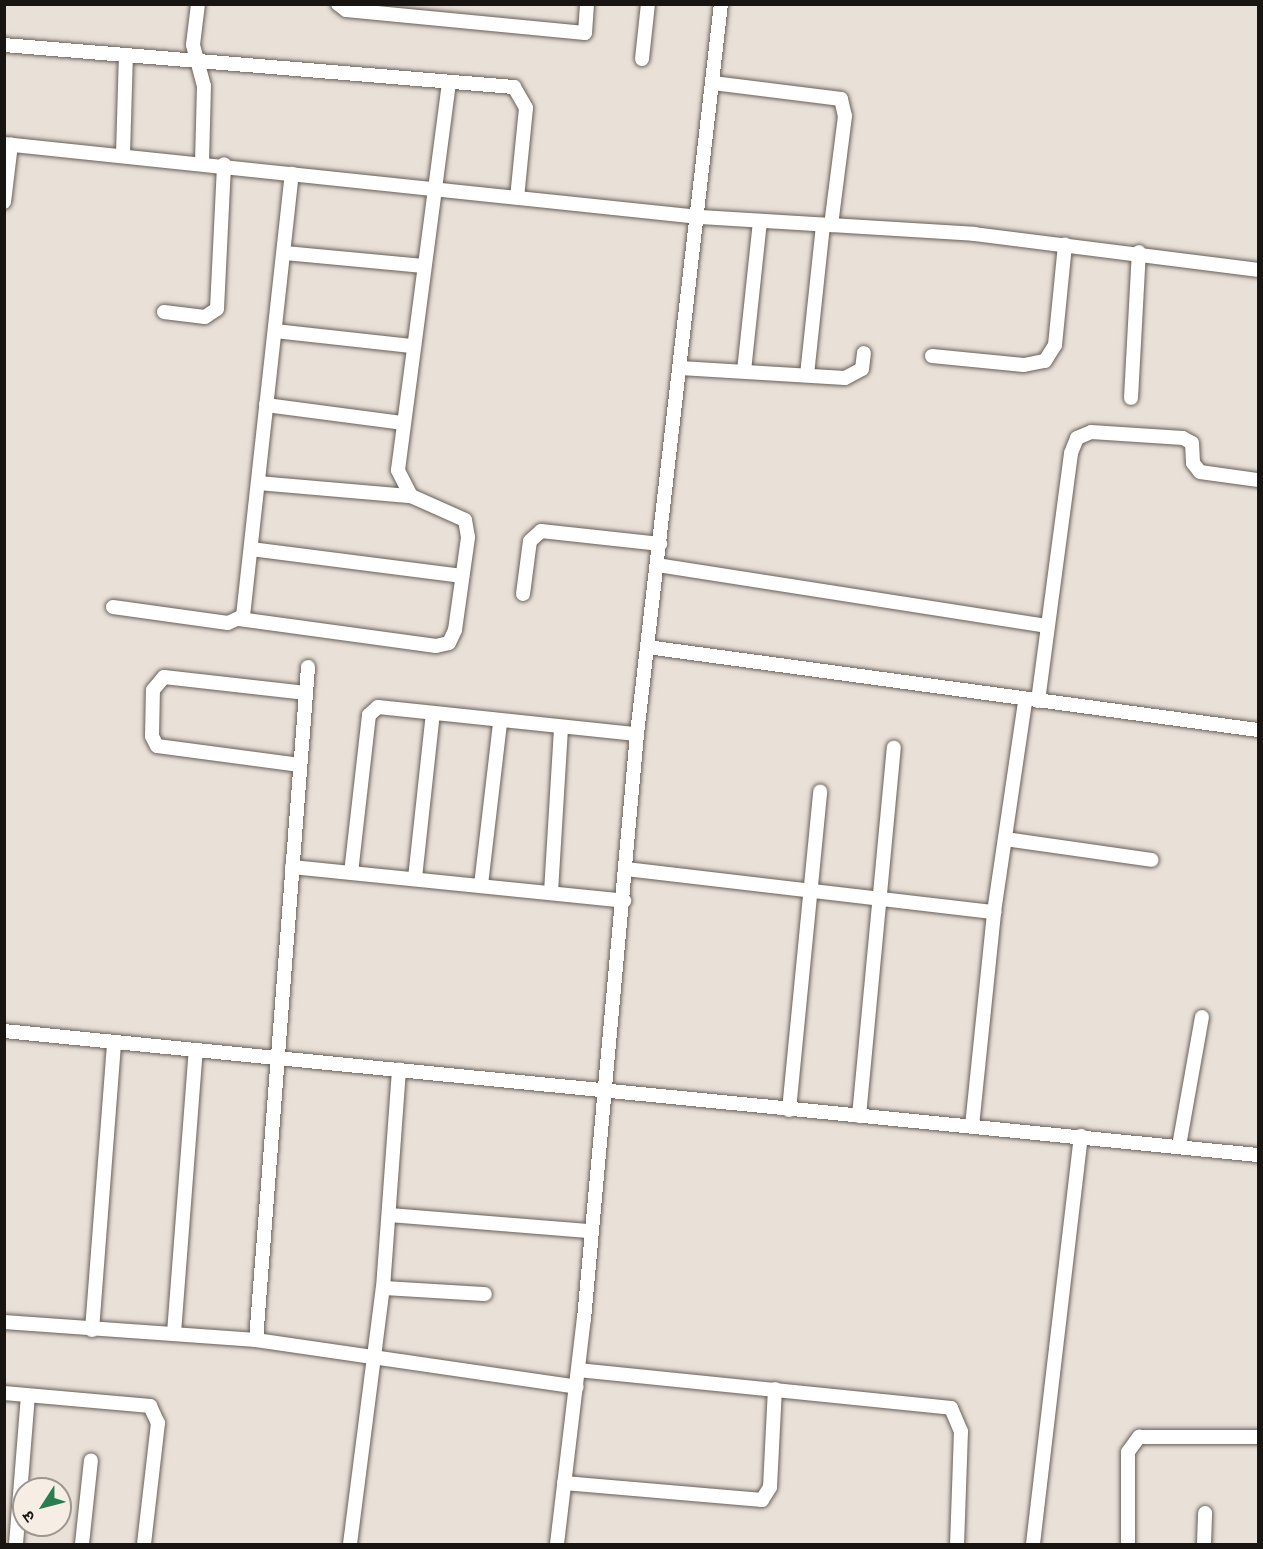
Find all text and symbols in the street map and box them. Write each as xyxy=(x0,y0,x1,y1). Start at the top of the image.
north arrow xyxy=(12,1477,72,1537)
text: उ xyxy=(19,1508,38,1525)

